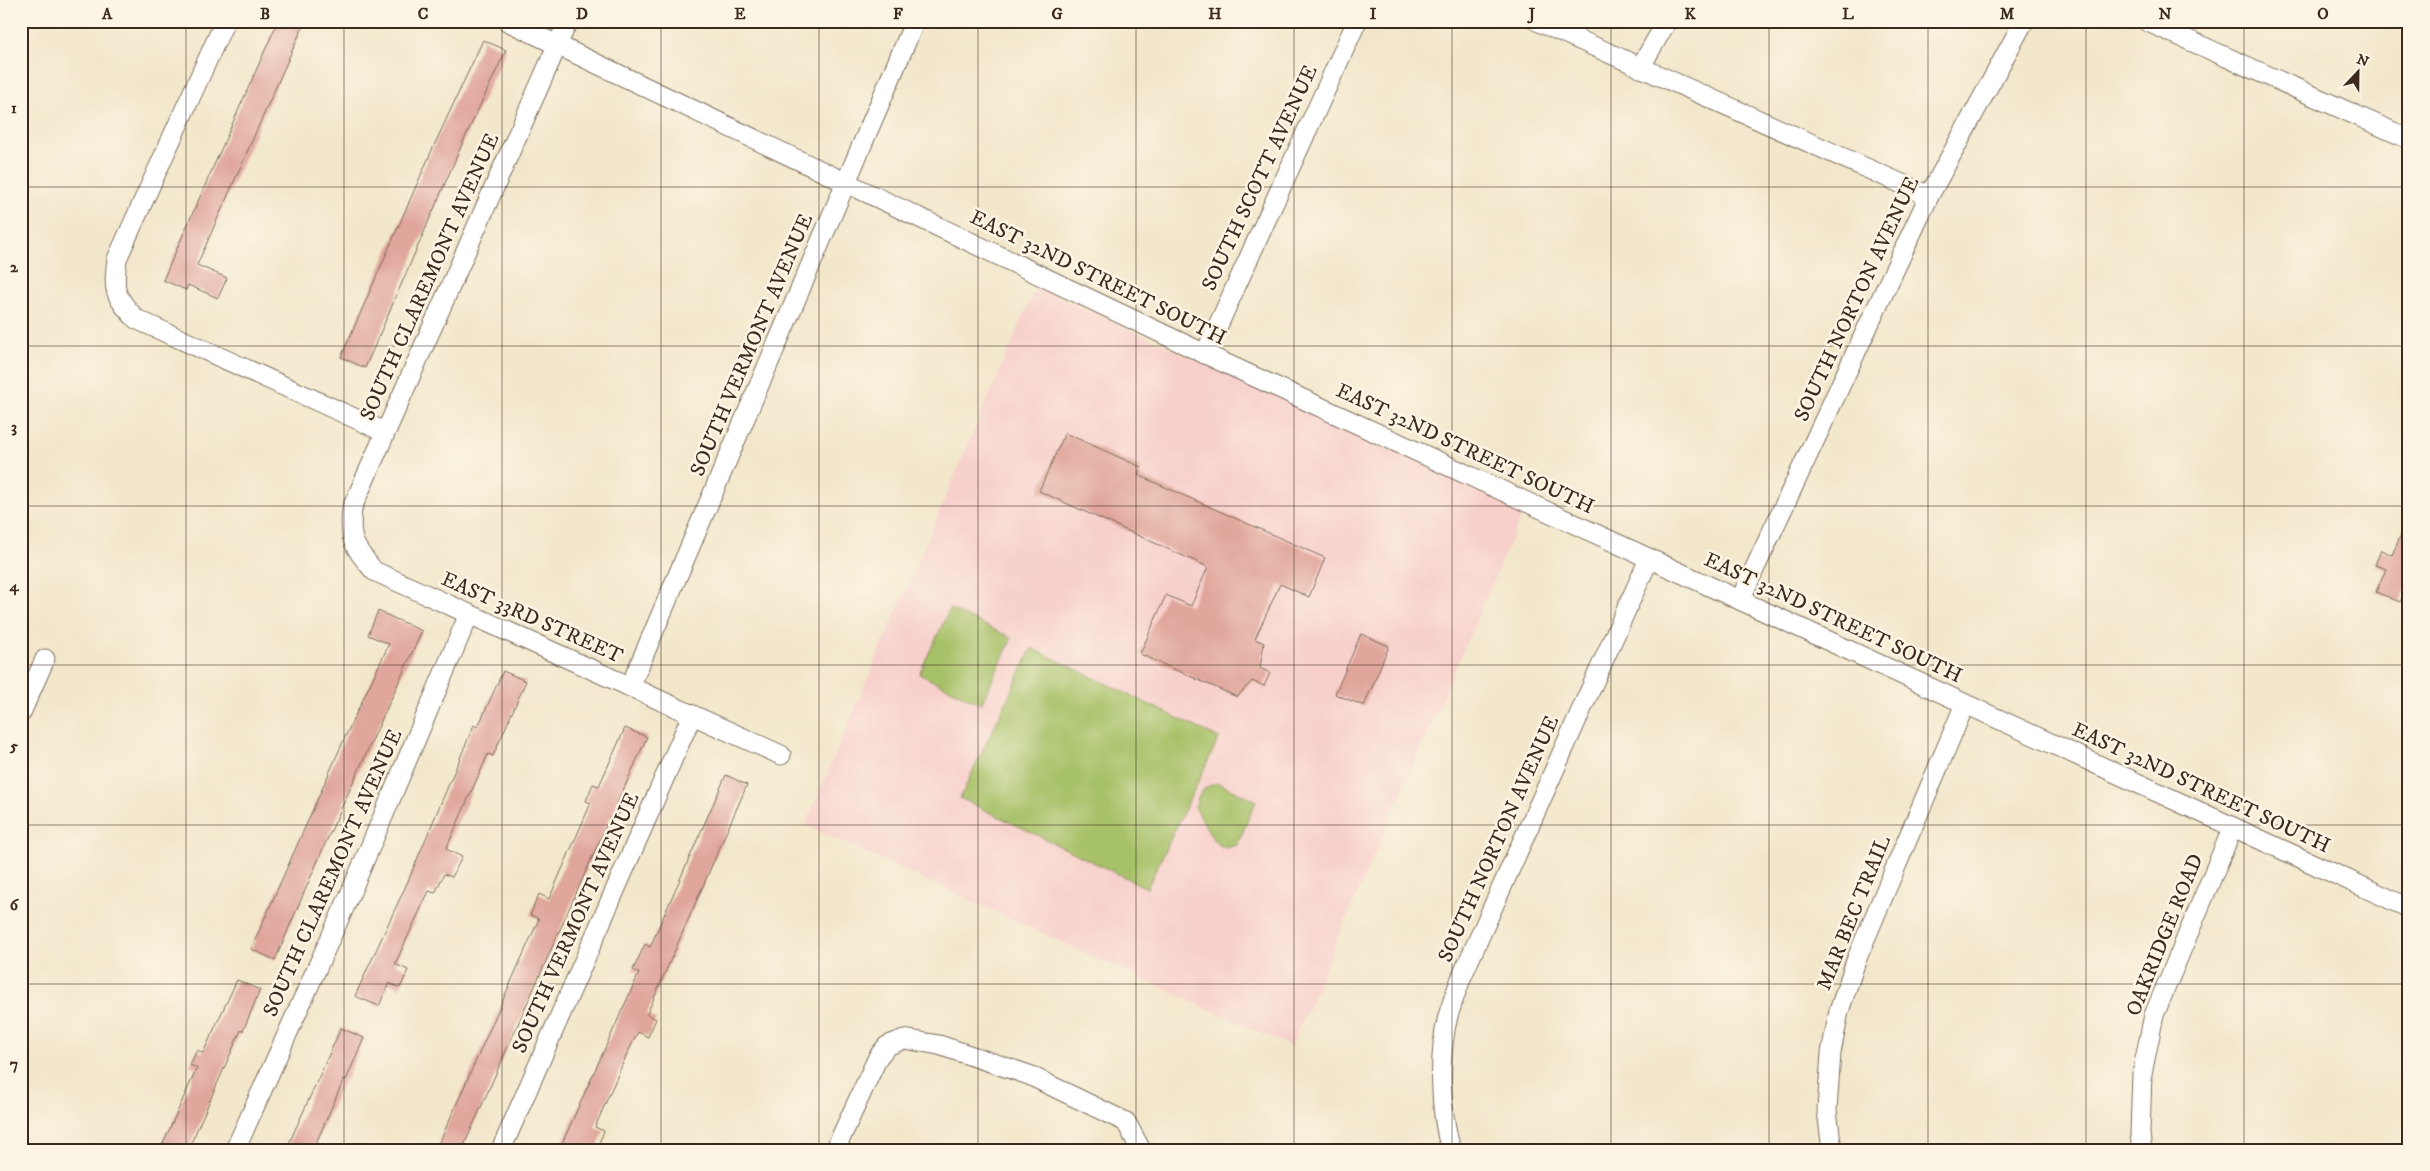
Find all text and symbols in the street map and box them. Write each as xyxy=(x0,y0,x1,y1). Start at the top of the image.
text: A xyxy=(101,4,113,24)
text: B xyxy=(260,4,270,24)
text: C xyxy=(418,4,428,24)
text: D xyxy=(576,4,588,24)
text: E xyxy=(734,4,746,24)
text: F xyxy=(893,4,903,24)
text: G xyxy=(1051,4,1063,24)
text: H xyxy=(1208,4,1222,24)
text: I xyxy=(1370,4,1377,24)
text: J xyxy=(1527,4,1536,24)
text: K xyxy=(1684,4,1696,24)
text: L xyxy=(1842,4,1854,24)
text: M xyxy=(2000,4,2015,24)
text: N xyxy=(2158,4,2172,24)
text: O xyxy=(2317,4,2329,24)
north arrow xyxy=(2332,48,2382,98)
text: N xyxy=(2354,50,2372,72)
street label: SOUTH SCOTT AVENUE xyxy=(1196,61,1324,295)
text: 1 xyxy=(11,98,17,118)
street label: SOUTH CLAREMONT AVENUE xyxy=(355,129,505,425)
street label: SOUTH NORTON AVENUE xyxy=(1789,172,1925,426)
street label: EAST 32ND STREET SOUTH xyxy=(966,205,1230,351)
street label: SOUTH VERMONT AVENUE xyxy=(685,210,819,480)
text: 2 xyxy=(10,257,19,277)
street label: EAST 32ND STREET SOUTH xyxy=(1332,378,1598,520)
text: 3 xyxy=(11,417,17,437)
street label: EAST 32ND STREET SOUTH xyxy=(1700,547,1966,689)
street label: EAST 33RD STREET xyxy=(437,566,627,670)
text: 4 xyxy=(8,576,19,596)
street label: SOUTH NORTON AVENUE xyxy=(1433,712,1565,966)
street label: EAST 32ND STREET SOUTH xyxy=(2068,717,2334,859)
street label: SOUTH CLAREMONT AVENUE xyxy=(258,725,408,1021)
text: 5 xyxy=(9,736,18,756)
street label: SOUTH VERMONT AVENUE xyxy=(507,788,645,1057)
street label: MAR BEC TRAIL xyxy=(1811,832,1897,994)
street label: OAKRIDGE ROAD xyxy=(2121,850,2209,1020)
text: 6 xyxy=(10,895,20,915)
text: 7 xyxy=(10,1054,18,1074)

